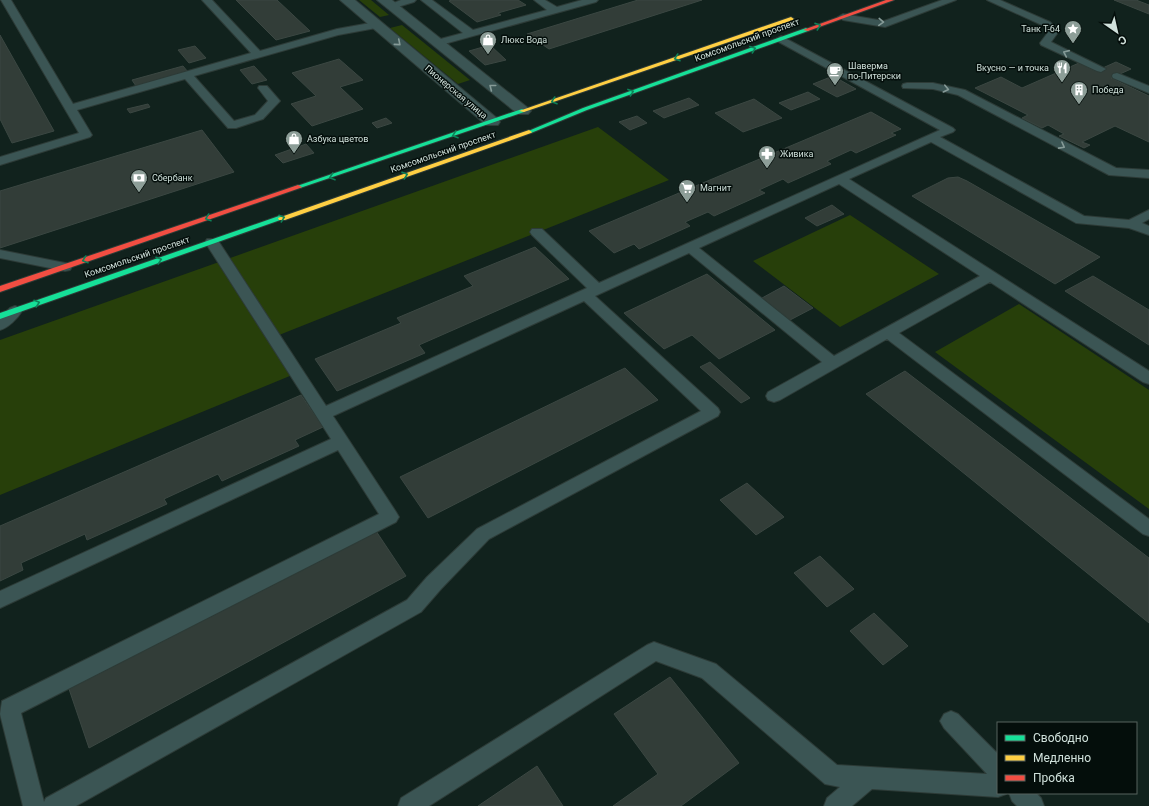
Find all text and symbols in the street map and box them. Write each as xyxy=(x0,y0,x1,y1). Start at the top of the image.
north arrow xyxy=(1097,12,1137,52)
street label: Комсомольский проспект xyxy=(693,16,801,64)
one-way arrow xyxy=(878,18,884,27)
place icon: Танк Т-64 xyxy=(1063,19,1083,44)
one-way arrow xyxy=(814,22,821,30)
place label: Танк Т-64 xyxy=(1021,24,1060,34)
shop icon: Люкс Вода xyxy=(478,30,498,55)
text: С xyxy=(1116,32,1129,47)
place label: Люкс Вода xyxy=(501,35,547,45)
one-way arrow xyxy=(394,39,401,46)
one-way arrow xyxy=(749,45,756,53)
one-way arrow xyxy=(1062,50,1070,58)
one-way arrow xyxy=(674,53,681,62)
restaurant icon: Вкусно — и точка xyxy=(1052,58,1072,83)
cafe icon: Шаверма по-Питерски xyxy=(825,61,845,86)
place label: Шаверма по-Питерски xyxy=(848,61,901,81)
street label: Пионерская улица xyxy=(423,63,489,121)
place label: Вкусно — и точка xyxy=(976,63,1049,73)
building icon: Победа xyxy=(1069,80,1089,105)
one-way arrow xyxy=(943,84,949,92)
one-way arrow xyxy=(490,85,497,92)
place label: Победа xyxy=(1092,85,1124,95)
one-way arrow xyxy=(627,89,634,97)
one-way arrow xyxy=(551,96,558,104)
shop icon: Азбука цветов xyxy=(284,129,304,154)
street label: Комсомольский проспект xyxy=(389,129,498,175)
one-way arrow xyxy=(451,130,458,139)
place label: Азбука цветов xyxy=(307,134,368,144)
one-way arrow xyxy=(1058,141,1066,148)
pharmacy icon: Живика xyxy=(757,144,777,169)
place label: Живика xyxy=(780,149,814,159)
bank icon: Сбербанк xyxy=(129,168,149,193)
one-way arrow xyxy=(328,172,335,180)
one-way arrow xyxy=(402,172,409,180)
place label: Сбербанк xyxy=(152,173,193,183)
supermarket icon: Магнит xyxy=(677,178,697,203)
place label: Магнит xyxy=(700,183,732,193)
one-way arrow xyxy=(205,213,212,222)
one-way arrow xyxy=(279,214,286,222)
street label: Комсомольский проспект xyxy=(83,234,192,280)
one-way arrow xyxy=(82,255,89,264)
one-way arrow xyxy=(156,256,163,265)
one-way arrow xyxy=(33,300,40,308)
legend xyxy=(997,722,1137,794)
text: Свободно xyxy=(1033,731,1089,745)
text: Медленно xyxy=(1033,751,1091,765)
text: Пробка xyxy=(1033,771,1075,785)

